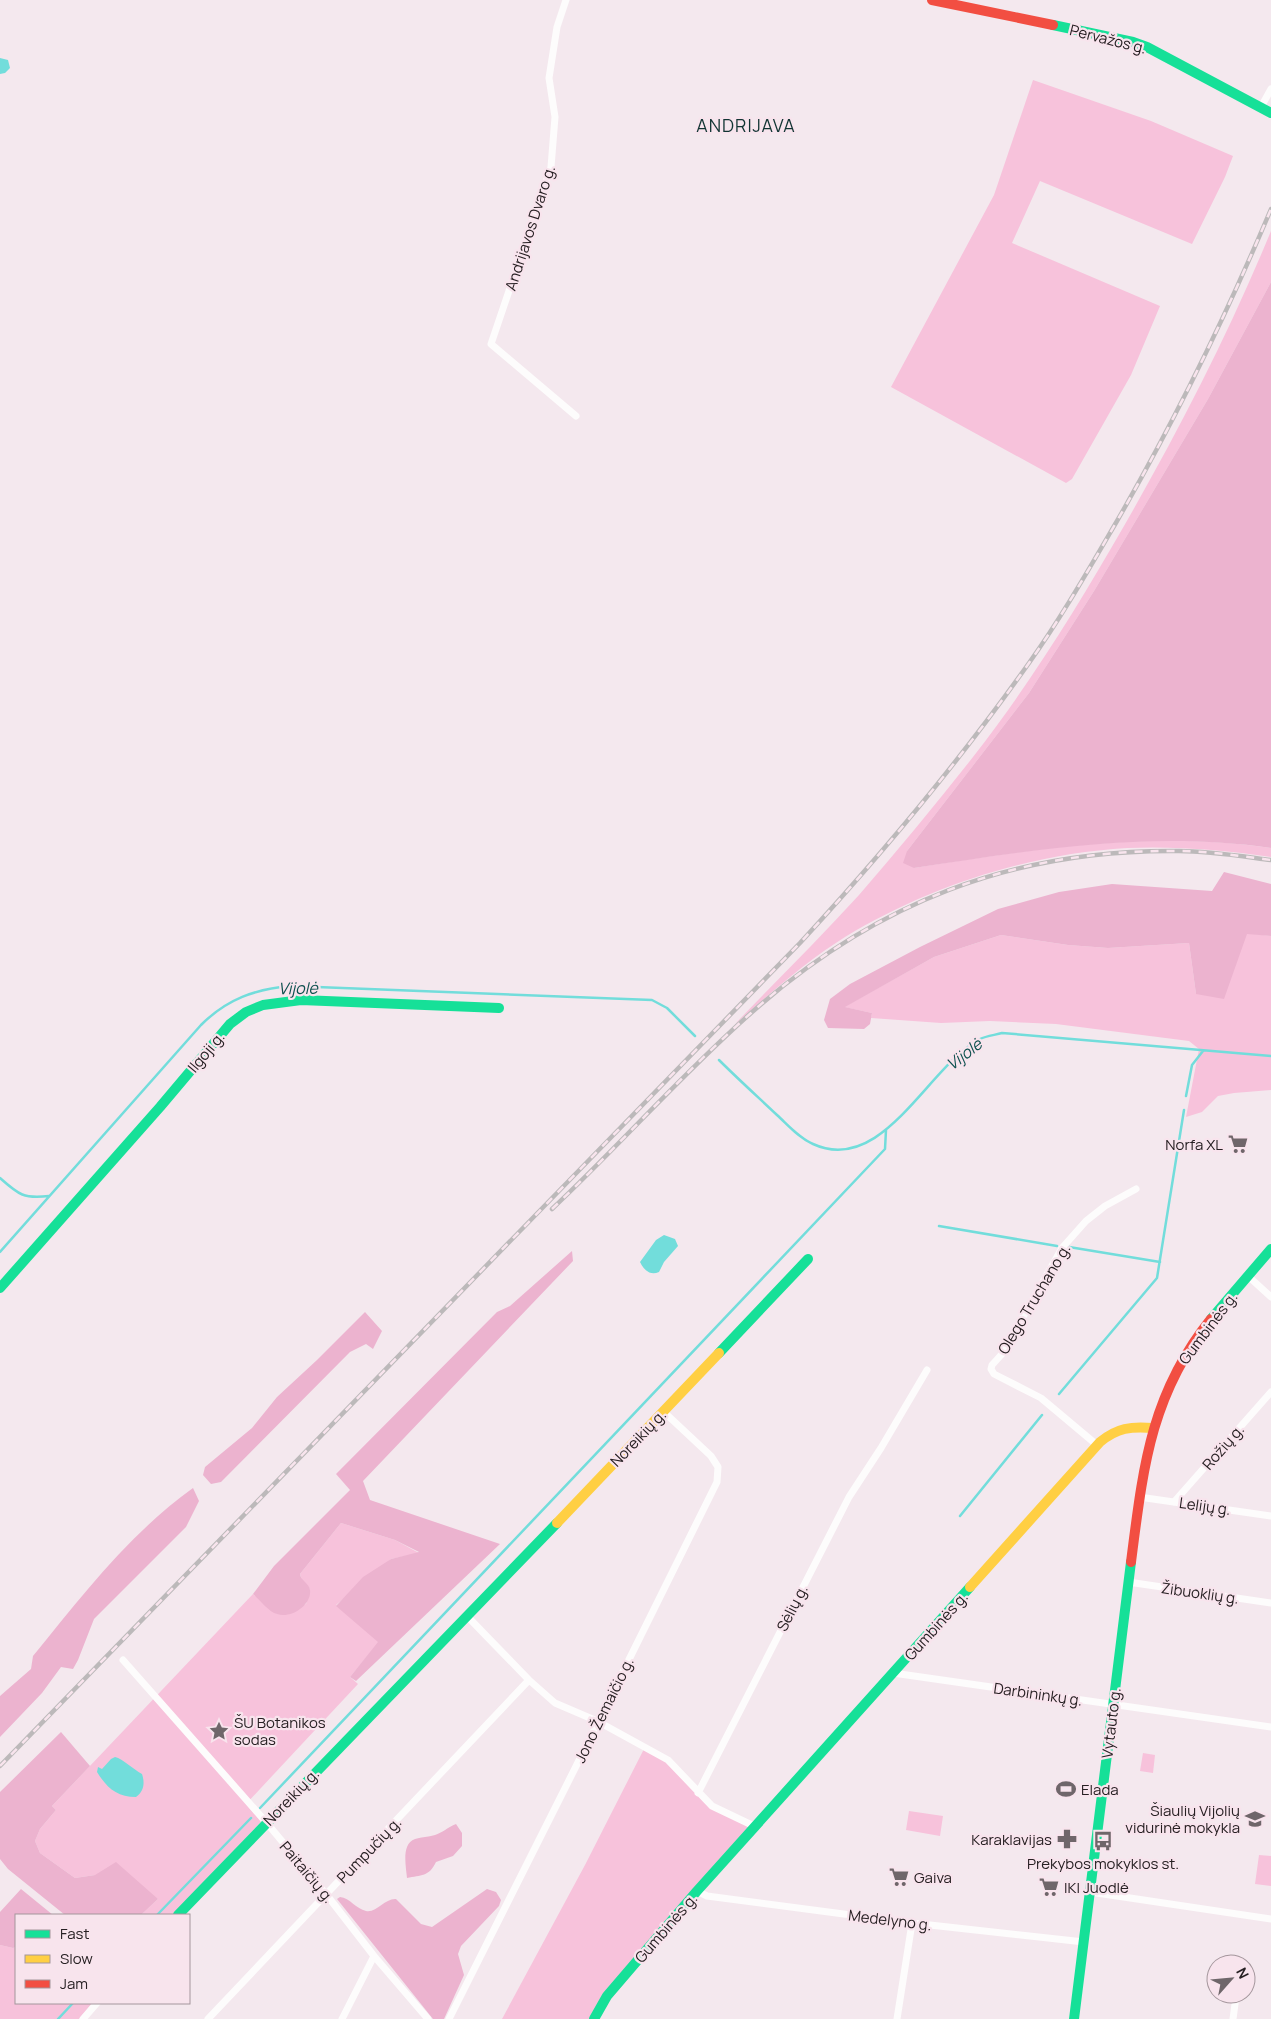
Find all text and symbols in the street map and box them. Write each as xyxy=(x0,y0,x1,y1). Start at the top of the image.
street label: Pervažos g. xyxy=(1067,19,1149,59)
district label: ANDRIJAVA xyxy=(696,113,796,137)
street label: Andrijavos Dvaro g. xyxy=(500,163,560,293)
water label: Vijolė xyxy=(278,977,320,999)
street label: Ilgoji g. xyxy=(183,1027,229,1077)
water label: Vijolė xyxy=(942,1032,988,1075)
supermarket icon: Norfa XL xyxy=(1227,1133,1249,1155)
place label: Norfa XL xyxy=(1165,1134,1223,1155)
street label: Olego Truchano g. xyxy=(993,1240,1075,1358)
street label: Gumbinės g. xyxy=(1174,1287,1242,1369)
street label: Noreikių g. xyxy=(605,1405,671,1471)
street label: Rožių g. xyxy=(1197,1420,1249,1474)
street label: Lelijų g. xyxy=(1178,1492,1232,1520)
street label: Žibuoklių g. xyxy=(1160,1577,1240,1609)
street label: Sėlių g. xyxy=(771,1581,813,1635)
street label: Gumbinės g. xyxy=(899,1587,973,1665)
street label: Jono Žemaičio g. xyxy=(569,1654,639,1766)
street label: Darbininkų g. xyxy=(992,1677,1084,1711)
street label: Vytauto g. xyxy=(1096,1686,1126,1760)
place label: ŠU Botanikos sodas xyxy=(234,1712,326,1750)
place icon: ŠU Botanikos sodas xyxy=(208,1720,230,1742)
street label: Noreikių g. xyxy=(258,1764,324,1830)
sports icon: Elada xyxy=(1055,1778,1077,1800)
place label: Elada xyxy=(1081,1779,1119,1800)
place label: Šiaulių Vijolių vidurinė mokykla xyxy=(1125,1800,1240,1838)
school or university icon: Šiaulių Vijolių vidurinė mokykla xyxy=(1244,1808,1266,1830)
street label: Pumpučių g. xyxy=(332,1812,406,1888)
pharmacy icon: Karaklavijas xyxy=(1056,1828,1078,1850)
place label: Karaklavijas xyxy=(971,1829,1052,1850)
bus stop icon: Prekybos mokyklos st. xyxy=(1092,1830,1114,1852)
street label: Paitaičių g. xyxy=(275,1837,339,1907)
place label: Prekybos mokyklos st. xyxy=(1027,1853,1179,1874)
supermarket icon: Gaiva xyxy=(888,1866,910,1888)
place label: Gaiva xyxy=(914,1867,952,1888)
supermarket icon: IKI Juodlė xyxy=(1038,1876,1060,1898)
place label: IKI Juodlė xyxy=(1064,1877,1129,1898)
street label: Gumbinės g. xyxy=(630,1889,702,1967)
street label: Medelyno g. xyxy=(847,1904,933,1936)
legend xyxy=(15,1914,190,2004)
text: Fast xyxy=(60,1923,89,1944)
text: Slow xyxy=(60,1948,93,1969)
north arrow xyxy=(1206,1954,1256,2004)
text: N xyxy=(1232,1964,1254,1982)
text: Jam xyxy=(60,1973,88,1994)

